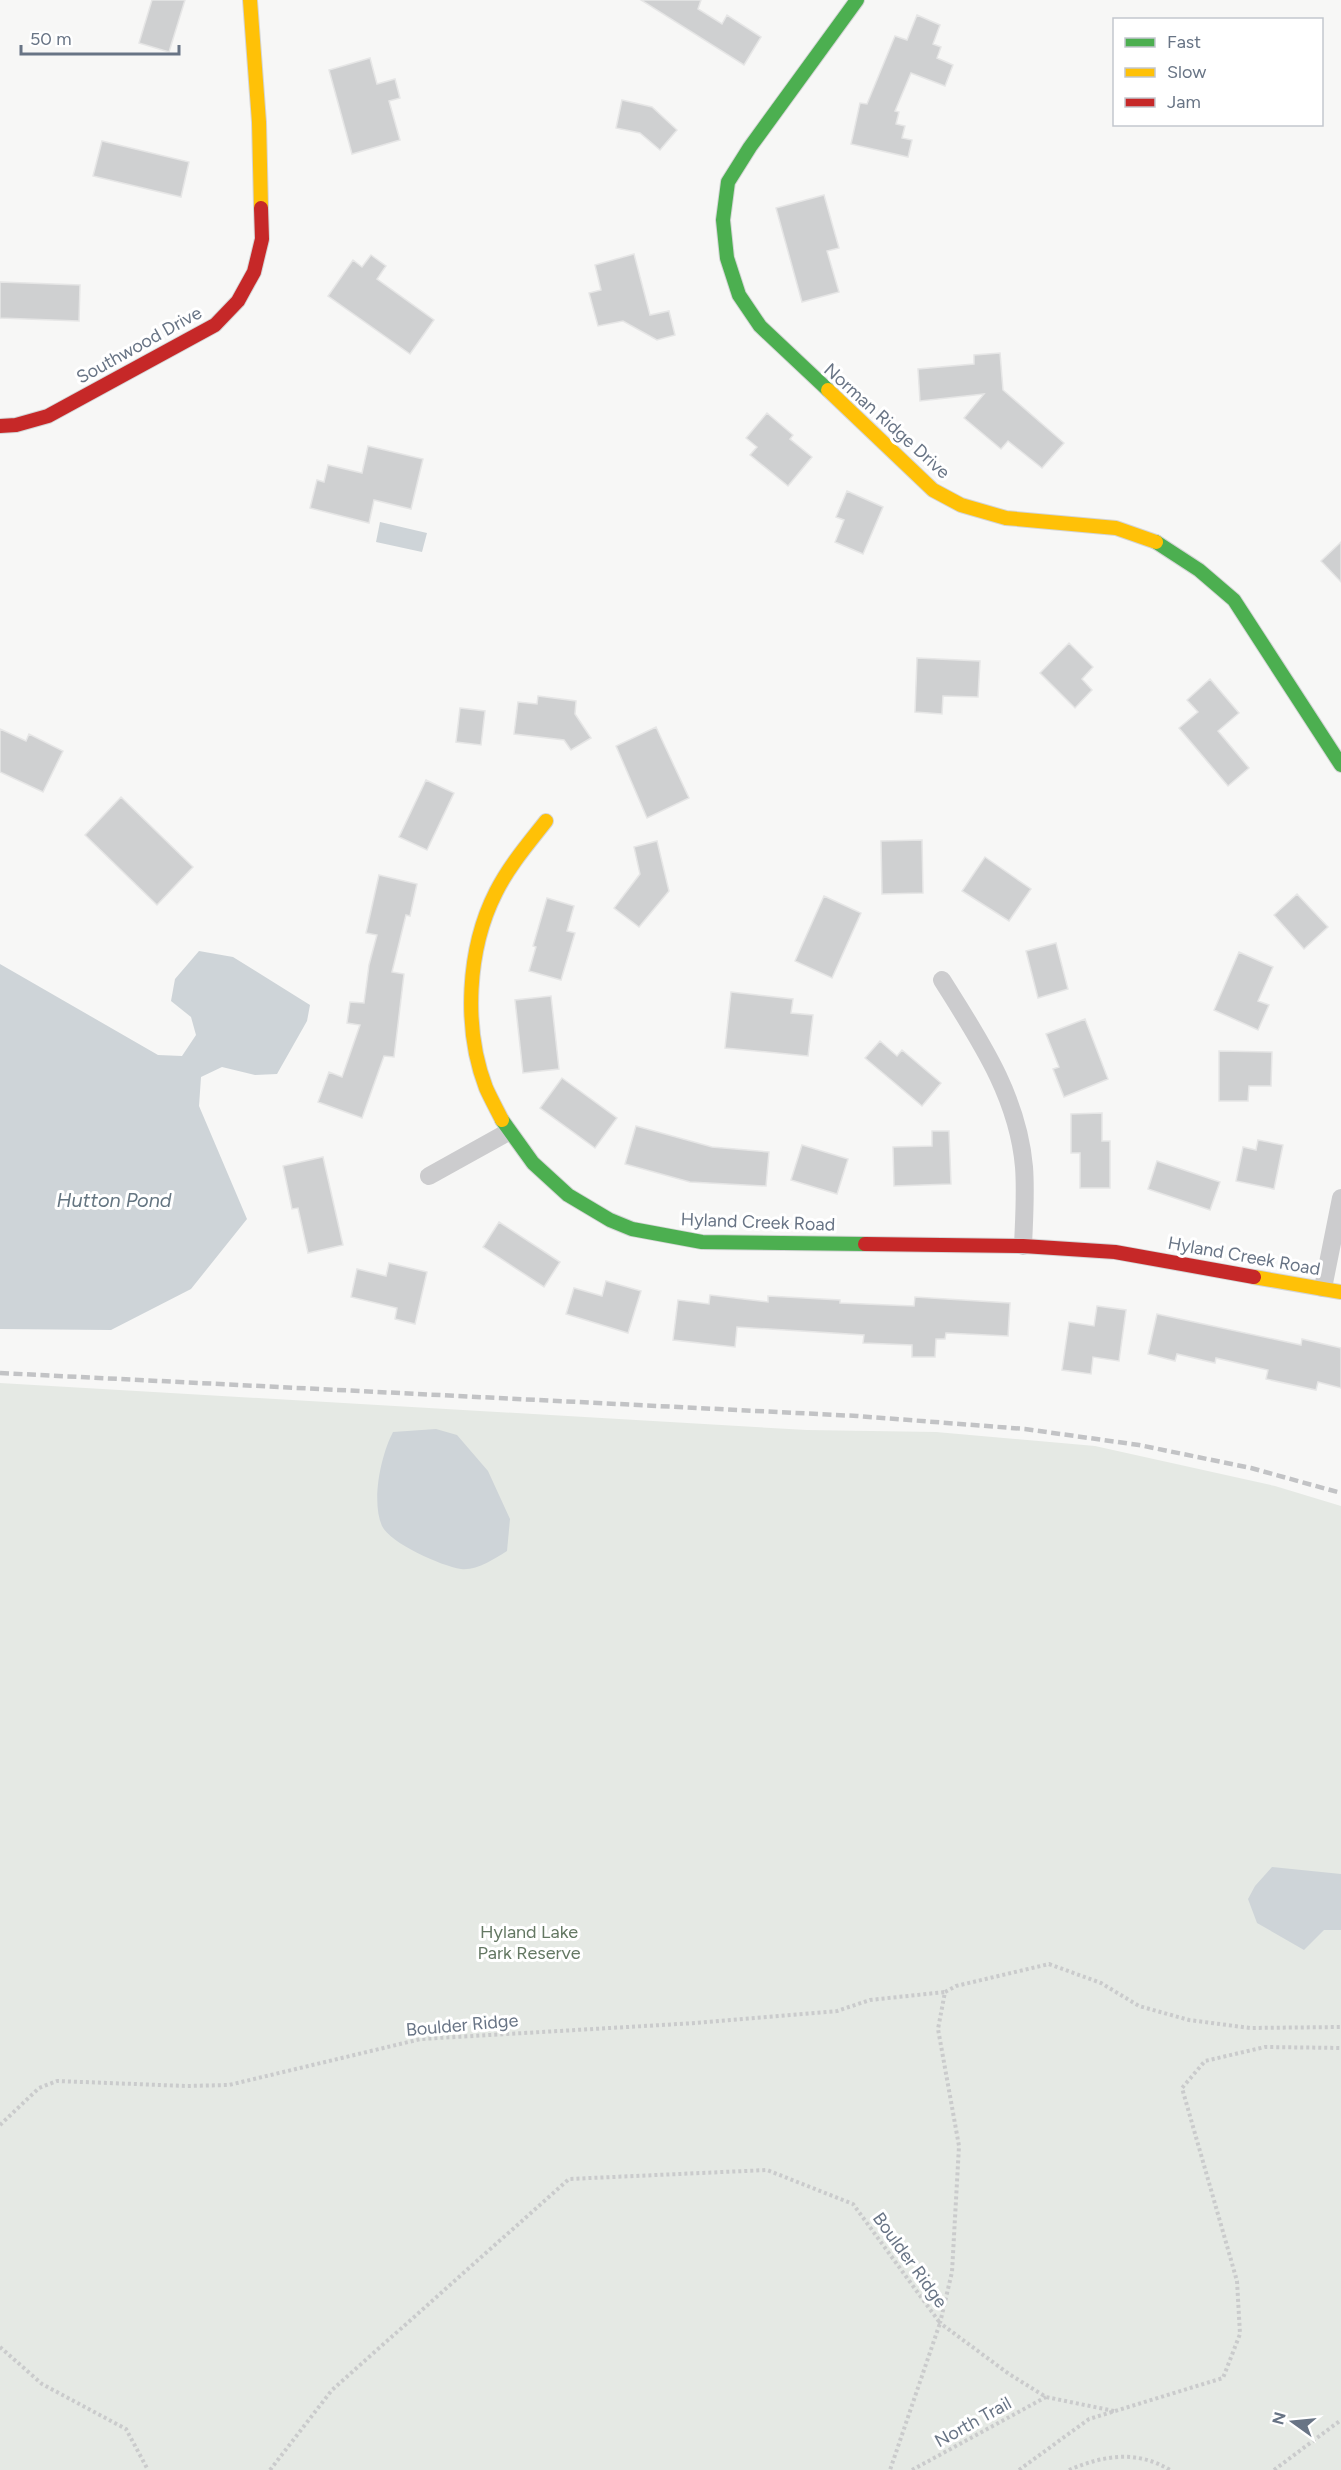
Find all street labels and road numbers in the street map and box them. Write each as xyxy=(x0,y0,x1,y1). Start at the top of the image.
street label: Southwood Drive xyxy=(73,301,206,388)
street label: Norman Ridge Drive xyxy=(819,359,955,483)
street label: Hyland Creek Road xyxy=(680,1208,836,1236)
street label: Hyland Creek Road xyxy=(1166,1232,1322,1280)
street label: Boulder Ridge xyxy=(405,2009,519,2041)
street label: Boulder Ridge xyxy=(868,2208,952,2312)
street label: North Trail xyxy=(931,2392,1015,2452)

